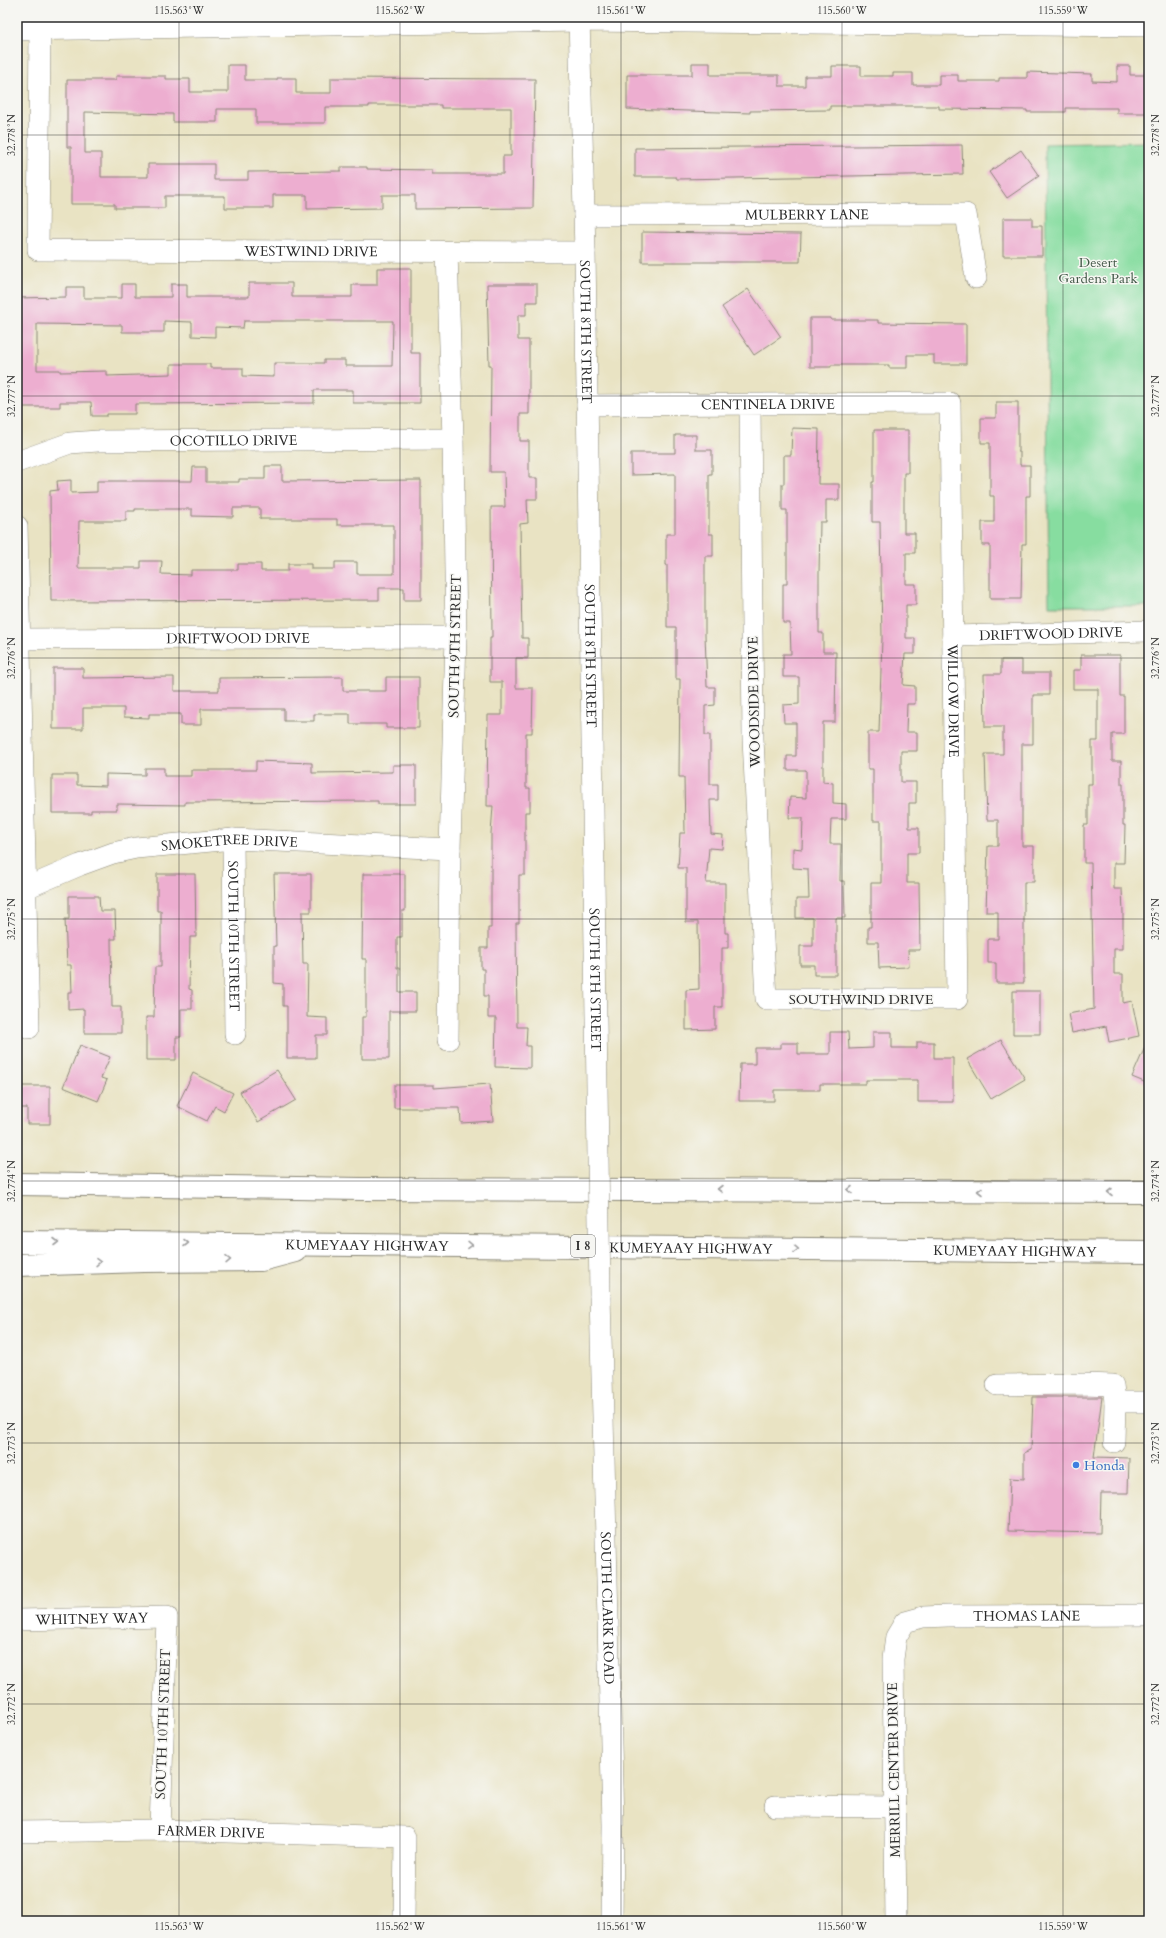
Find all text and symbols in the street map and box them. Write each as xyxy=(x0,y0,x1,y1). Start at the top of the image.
text: 115.563°W xyxy=(154,4,205,18)
text: 115.562°W xyxy=(375,4,426,18)
text: 115.561°W xyxy=(596,4,647,18)
text: 115.560°W xyxy=(817,4,868,18)
text: 115.559°W xyxy=(1038,4,1089,18)
text: 32.778°N xyxy=(5,114,19,156)
text: 32.778°N xyxy=(1149,114,1163,156)
street label: MULBERRY LANE xyxy=(745,205,869,224)
street label: WESTWIND DRIVE xyxy=(243,241,378,261)
park label: Desert Gardens Park xyxy=(1058,253,1138,288)
street label: SOUTH 8TH STREET xyxy=(576,260,597,404)
text: 32.777°N xyxy=(5,375,19,417)
text: 32.777°N xyxy=(1149,375,1163,417)
street label: CENTINELA DRIVE xyxy=(701,394,835,414)
street label: OCOTILLO DRIVE xyxy=(170,430,298,450)
street label: SOUTH 9TH STREET xyxy=(444,574,466,718)
street label: SOUTH 8TH STREET xyxy=(580,584,601,728)
street label: DRIFTWOOD DRIVE xyxy=(979,622,1123,645)
street label: DRIFTWOOD DRIVE xyxy=(166,628,310,648)
street label: WOODSIDE DRIVE xyxy=(743,636,765,769)
text: 32.776°N xyxy=(5,637,19,679)
text: 32.776°N xyxy=(1149,637,1163,679)
street label: WILLOW DRIVE xyxy=(943,643,964,758)
street label: SMOKETREE DRIVE xyxy=(160,829,299,855)
street label: SOUTH 10TH STREET xyxy=(224,860,244,1012)
text: 32.775°N xyxy=(5,898,19,940)
text: 32.775°N xyxy=(1149,898,1163,940)
street label: SOUTH 8TH STREET xyxy=(585,908,606,1052)
street label: SOUTHWIND DRIVE xyxy=(789,990,934,1009)
text: 32.774°N xyxy=(5,1160,19,1202)
text: 32.774°N xyxy=(1149,1160,1163,1202)
one-way arrow xyxy=(717,1185,723,1193)
one-way arrow xyxy=(847,1186,853,1194)
one-way arrow xyxy=(977,1187,983,1195)
one-way arrow xyxy=(1107,1188,1113,1196)
street label: KUMEYAAY HIGHWAY xyxy=(285,1235,449,1255)
road number: I 8 xyxy=(571,1235,595,1257)
one-way arrow xyxy=(53,1238,59,1246)
street label: KUMEYAAY HIGHWAY xyxy=(609,1238,773,1258)
one-way arrow xyxy=(183,1239,189,1247)
one-way arrow xyxy=(467,1241,473,1249)
street label: KUMEYAAY HIGHWAY xyxy=(933,1241,1097,1261)
one-way arrow xyxy=(793,1244,799,1253)
one-way arrow xyxy=(225,1256,231,1264)
one-way arrow xyxy=(95,1258,101,1266)
text: 32.773°N xyxy=(5,1422,19,1464)
text: 32.773°N xyxy=(1149,1422,1163,1464)
place label: Honda xyxy=(1084,1456,1125,1475)
marker: Honda xyxy=(1071,1460,1081,1470)
street label: SOUTH CLARK ROAD xyxy=(596,1531,619,1684)
street label: THOMAS LANE xyxy=(973,1606,1081,1625)
street label: WHITNEY WAY xyxy=(34,1608,149,1629)
street label: SOUTH 10TH STREET xyxy=(151,1648,175,1800)
street label: MERRILL CENTER DRIVE xyxy=(883,1682,905,1858)
text: 32.772°N xyxy=(5,1683,19,1725)
text: 32.772°N xyxy=(1149,1683,1163,1725)
street label: FARMER DRIVE xyxy=(157,1820,265,1843)
text: 115.563°W xyxy=(154,1920,205,1934)
text: 115.562°W xyxy=(375,1920,426,1934)
text: 115.561°W xyxy=(596,1920,647,1934)
text: 115.560°W xyxy=(817,1920,868,1934)
text: 115.559°W xyxy=(1038,1920,1089,1934)

